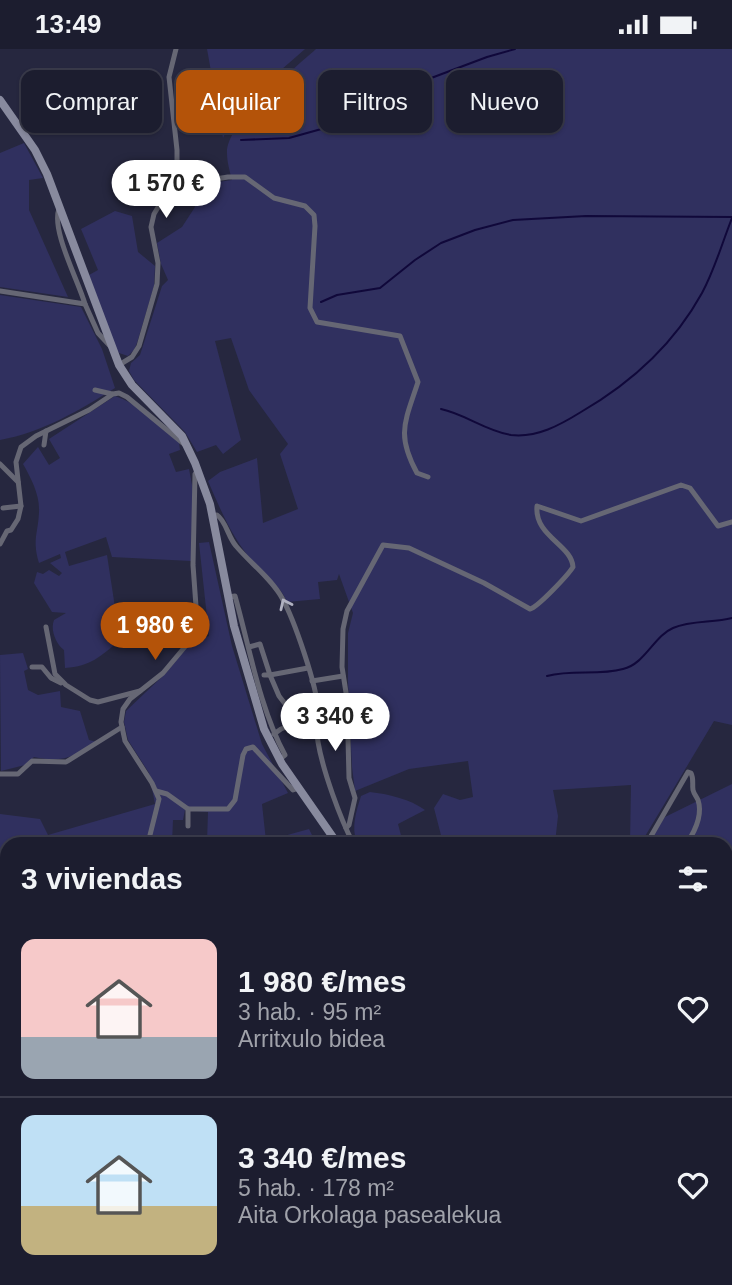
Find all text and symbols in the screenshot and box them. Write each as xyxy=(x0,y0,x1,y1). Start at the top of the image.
text: 13:49 xyxy=(35,9,102,39)
chip: Comprar xyxy=(21,70,162,133)
chip: Alquilar xyxy=(176,70,304,133)
chip: Filtros xyxy=(318,70,432,133)
chip: Nuevo xyxy=(446,70,563,133)
pin: 1 570 € xyxy=(101,160,231,220)
text: 1 570 € xyxy=(128,170,204,196)
one-way arrow xyxy=(279,599,293,611)
pin: 1 980 € xyxy=(90,603,220,662)
text: 1 980 € xyxy=(117,612,193,638)
pin: 3 340 € xyxy=(270,693,400,753)
text: 3 340 € xyxy=(297,703,373,729)
icon: filters xyxy=(674,860,712,898)
text: 3 viviendas xyxy=(21,862,183,895)
text: 1 980 €/mes xyxy=(238,965,406,998)
icon: home xyxy=(77,967,161,1051)
icon: heart xyxy=(674,990,712,1028)
text: 3 hab. · 95 m² xyxy=(238,999,381,1025)
text: Arritxulo bidea xyxy=(238,1026,385,1052)
text: 3 340 €/mes xyxy=(238,1141,406,1174)
icon: home xyxy=(77,1143,161,1227)
icon: heart xyxy=(674,1166,712,1204)
text: 5 hab. · 178 m² xyxy=(238,1175,394,1201)
text: Aita Orkolaga pasealekua xyxy=(238,1202,501,1228)

